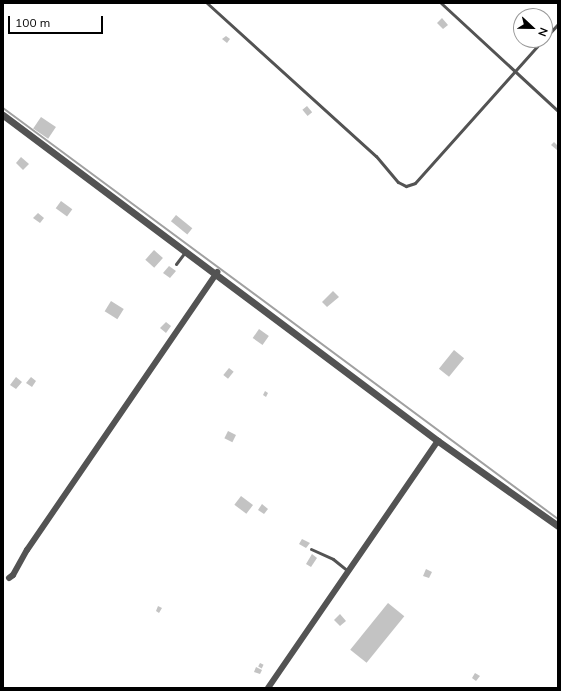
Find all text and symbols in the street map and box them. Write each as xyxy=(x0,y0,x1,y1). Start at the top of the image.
scale bar xyxy=(10,8,105,34)
north arrow xyxy=(513,8,553,48)
text: 100 m xyxy=(15,15,50,30)
text: N xyxy=(535,26,551,39)

